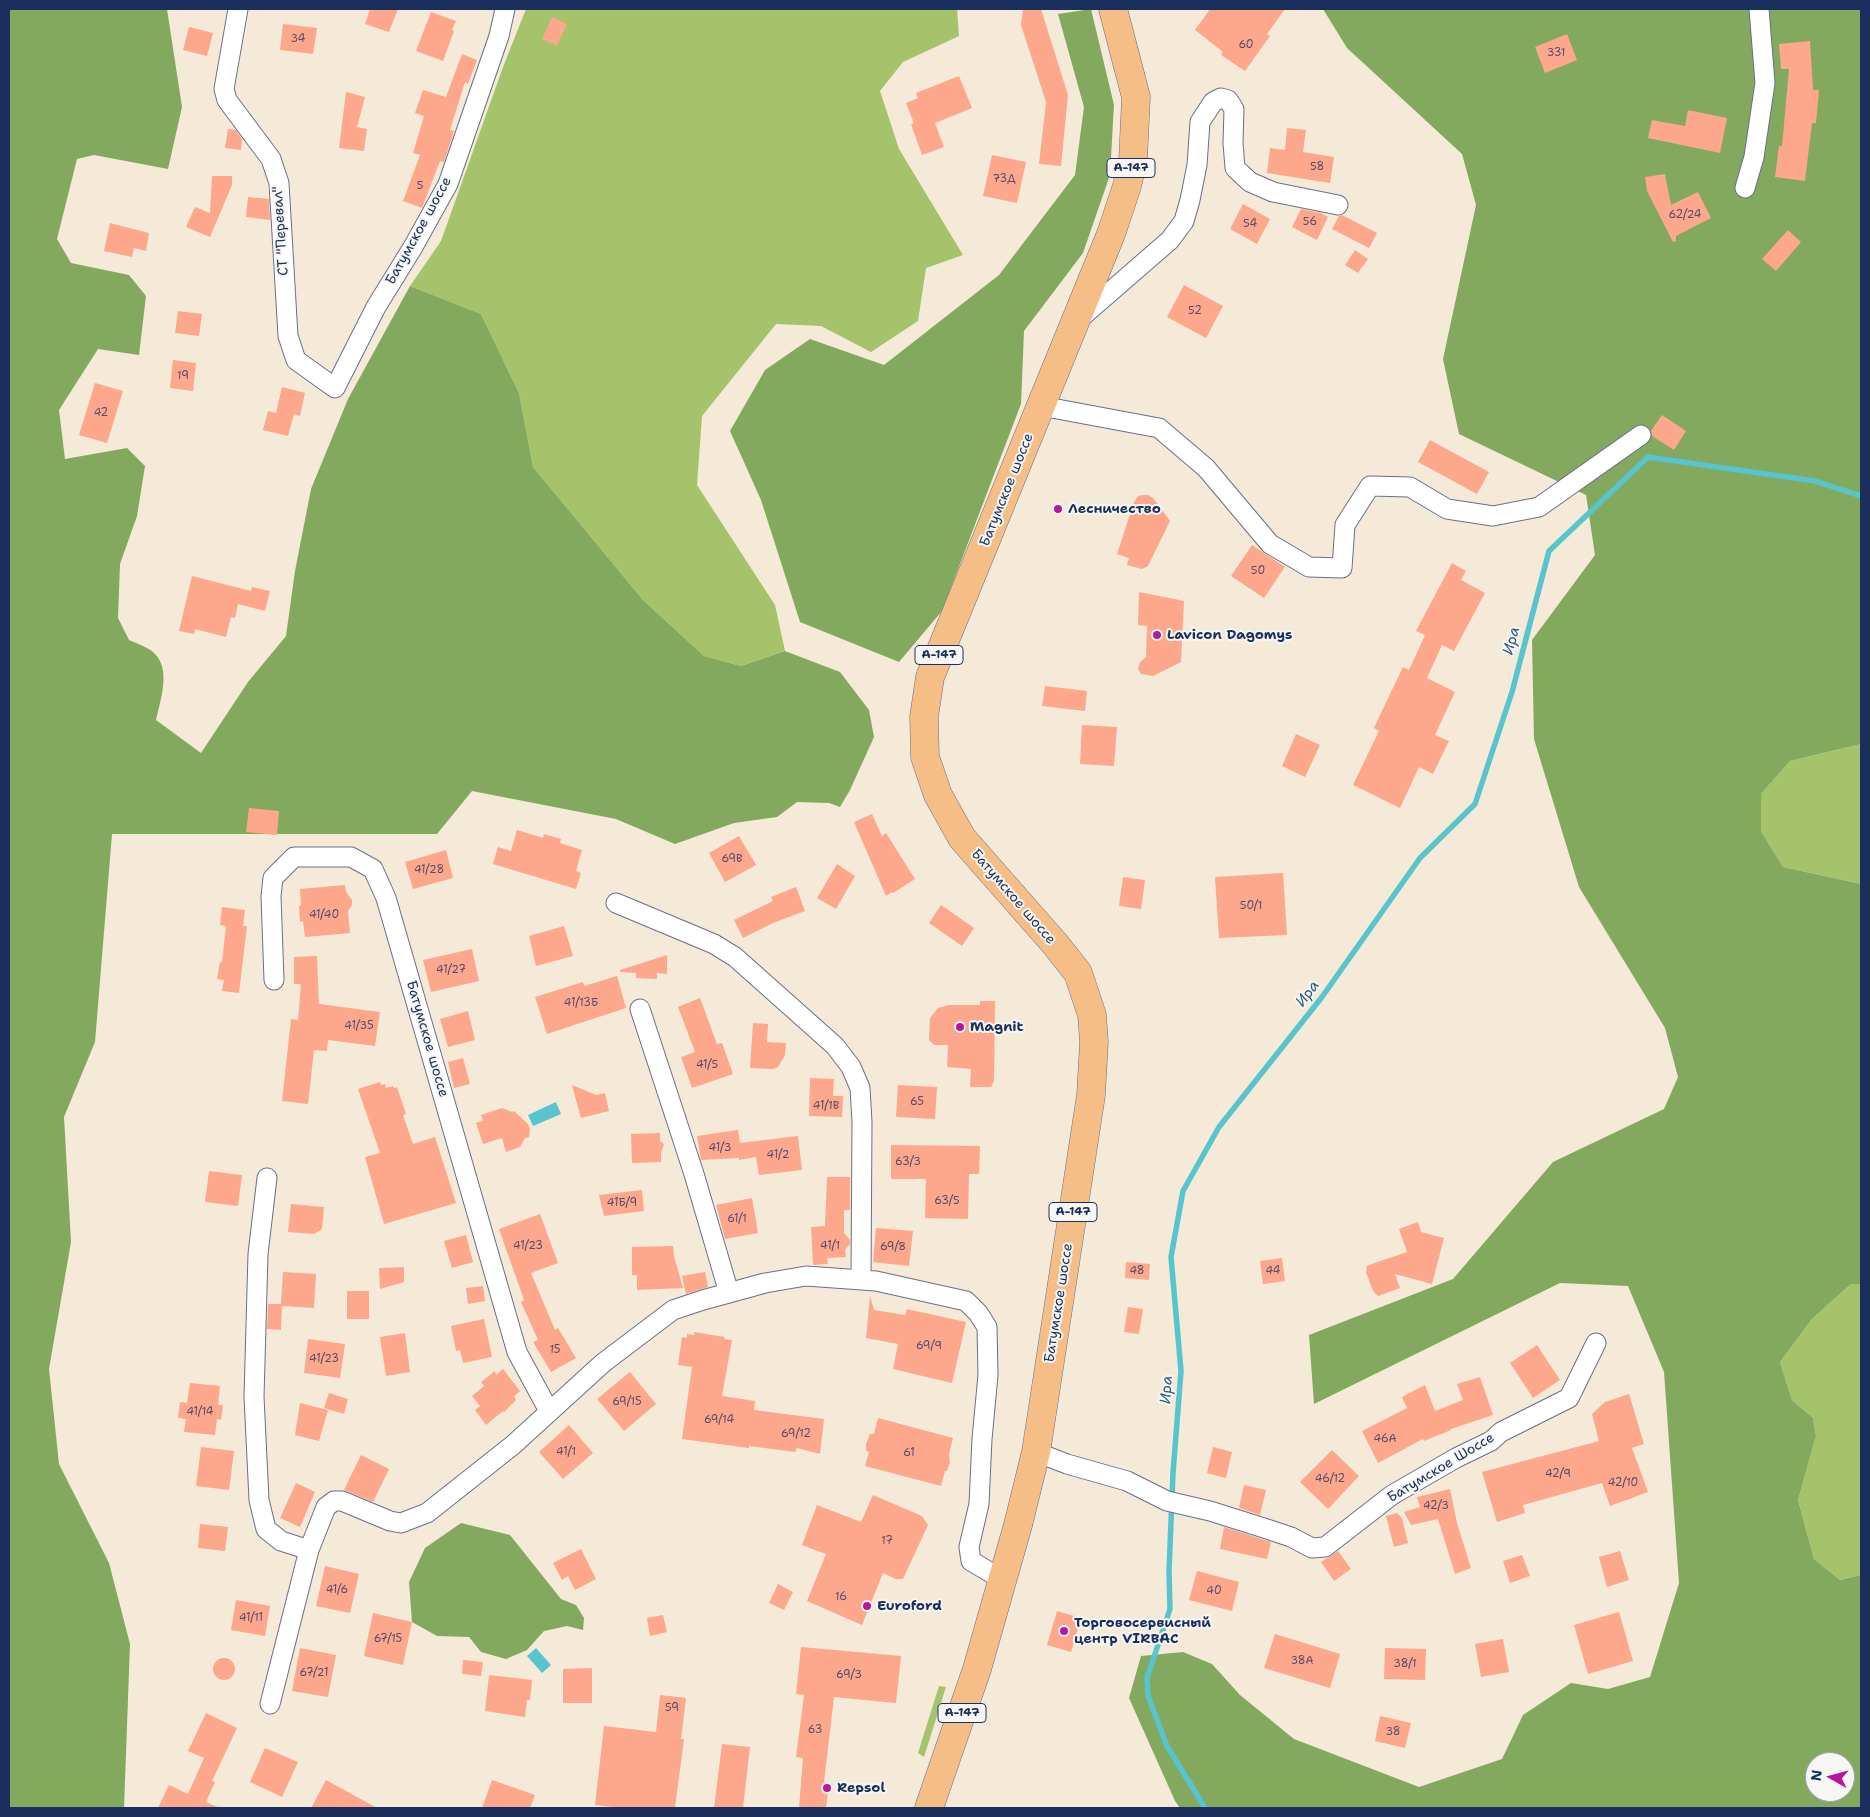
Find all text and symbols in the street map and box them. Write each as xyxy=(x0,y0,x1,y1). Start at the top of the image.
house number: 34 xyxy=(291,32,305,46)
house number: 60 xyxy=(1238,38,1254,52)
house number: 331 xyxy=(1547,46,1565,60)
road number: А-147 xyxy=(1107,158,1155,178)
house number: 58 xyxy=(1310,160,1324,174)
house number: 73Д xyxy=(993,172,1015,186)
street label: Батумское шоссе xyxy=(382,174,456,288)
house number: 5 xyxy=(417,179,423,193)
street label: СТ "Перевал" xyxy=(269,186,293,276)
house number: 62/24 xyxy=(1669,208,1701,222)
house number: 56 xyxy=(1303,215,1317,229)
house number: 54 xyxy=(1243,217,1257,231)
house number: 52 xyxy=(1188,304,1202,318)
house number: 19 xyxy=(177,369,189,383)
house number: 42 xyxy=(94,406,108,420)
street label: Батумское шоссе xyxy=(977,431,1037,549)
place label: Лесничество xyxy=(1068,501,1161,517)
marker: Лесничество xyxy=(1052,503,1064,515)
house number: 50 xyxy=(1251,564,1265,578)
water label: Ира xyxy=(1500,625,1524,657)
place label: Lavicon Dagomys xyxy=(1167,627,1292,643)
marker: Lavicon Dagomys xyxy=(1151,629,1163,641)
road number: А-147 xyxy=(915,646,963,664)
street label: Батумское шоссе xyxy=(967,846,1059,948)
house number: 69В xyxy=(721,852,743,866)
house number: 41/28 xyxy=(414,863,444,877)
house number: 50/1 xyxy=(1240,899,1262,913)
house number: 41/40 xyxy=(309,908,339,922)
house number: 41/27 xyxy=(436,963,466,977)
water label: Ира xyxy=(1292,977,1324,1011)
street label: Батумское шоссе xyxy=(402,979,452,1099)
house number: 41/13Б xyxy=(564,996,598,1010)
house number: 41/35 xyxy=(344,1019,374,1033)
place label: Magnit xyxy=(970,1019,1023,1035)
marker: Magnit xyxy=(954,1021,966,1033)
house number: 41/5 xyxy=(696,1058,718,1072)
house number: 65 xyxy=(910,1095,924,1109)
house number: 41/1В xyxy=(813,1099,839,1113)
house number: 41/3 xyxy=(709,1141,731,1155)
house number: 41/2 xyxy=(767,1148,789,1162)
house number: 63/3 xyxy=(895,1155,921,1169)
house number: 63/5 xyxy=(934,1194,960,1208)
house number: 41Б/9 xyxy=(607,1196,637,1210)
road number: А-147 xyxy=(1049,1202,1097,1222)
house number: 61/1 xyxy=(727,1212,747,1226)
house number: 41/23 xyxy=(513,1239,543,1253)
house number: 41/1 xyxy=(820,1239,840,1253)
house number: 69/8 xyxy=(880,1240,906,1254)
street label: Батумское шоссе xyxy=(1041,1242,1077,1364)
house number: 48 xyxy=(1129,1264,1145,1278)
house number: 44 xyxy=(1265,1264,1281,1278)
house number: 69/9 xyxy=(916,1339,942,1353)
house number: 15 xyxy=(549,1343,561,1357)
house number: 41/23 xyxy=(309,1352,339,1366)
water label: Ира xyxy=(1157,1375,1177,1405)
house number: 69/15 xyxy=(612,1395,642,1409)
house number: 41/14 xyxy=(186,1405,214,1419)
house number: 69/14 xyxy=(704,1413,734,1427)
house number: 69/12 xyxy=(781,1427,811,1441)
street label: Батумское Шоссе xyxy=(1385,1430,1497,1506)
house number: 46А xyxy=(1373,1432,1397,1446)
house number: 41/1 xyxy=(556,1445,576,1459)
house number: 61 xyxy=(903,1446,915,1460)
house number: 42/9 xyxy=(1545,1467,1571,1481)
house number: 46/12 xyxy=(1315,1472,1345,1486)
house number: 42/10 xyxy=(1608,1476,1638,1490)
house number: 42/3 xyxy=(1423,1499,1449,1513)
house number: 17 xyxy=(881,1534,893,1548)
house number: 41/6 xyxy=(326,1583,348,1597)
house number: 40 xyxy=(1206,1584,1222,1598)
house number: 16 xyxy=(835,1590,847,1604)
place label: Euroford xyxy=(877,1598,942,1614)
marker: Euroford xyxy=(861,1600,873,1612)
house number: 41/11 xyxy=(239,1611,263,1625)
place label: Торговосервисный центр VIRBAC xyxy=(1074,1615,1211,1648)
marker: Торговосервисный центр VIRBAC xyxy=(1058,1625,1070,1637)
house number: 67/15 xyxy=(374,1632,402,1646)
house number: 38А xyxy=(1290,1654,1314,1668)
house number: 38/1 xyxy=(1393,1657,1417,1671)
house number: 67/21 xyxy=(299,1666,329,1680)
house number: 69/3 xyxy=(836,1668,862,1682)
house number: 59 xyxy=(665,1701,679,1715)
road number: А-147 xyxy=(938,1704,986,1722)
house number: 63 xyxy=(808,1723,822,1737)
house number: 38 xyxy=(1385,1725,1401,1739)
north arrow xyxy=(1805,1752,1855,1802)
text: N xyxy=(1806,1769,1826,1782)
place label: Repsol xyxy=(837,1780,885,1796)
marker: Repsol xyxy=(821,1782,833,1794)

